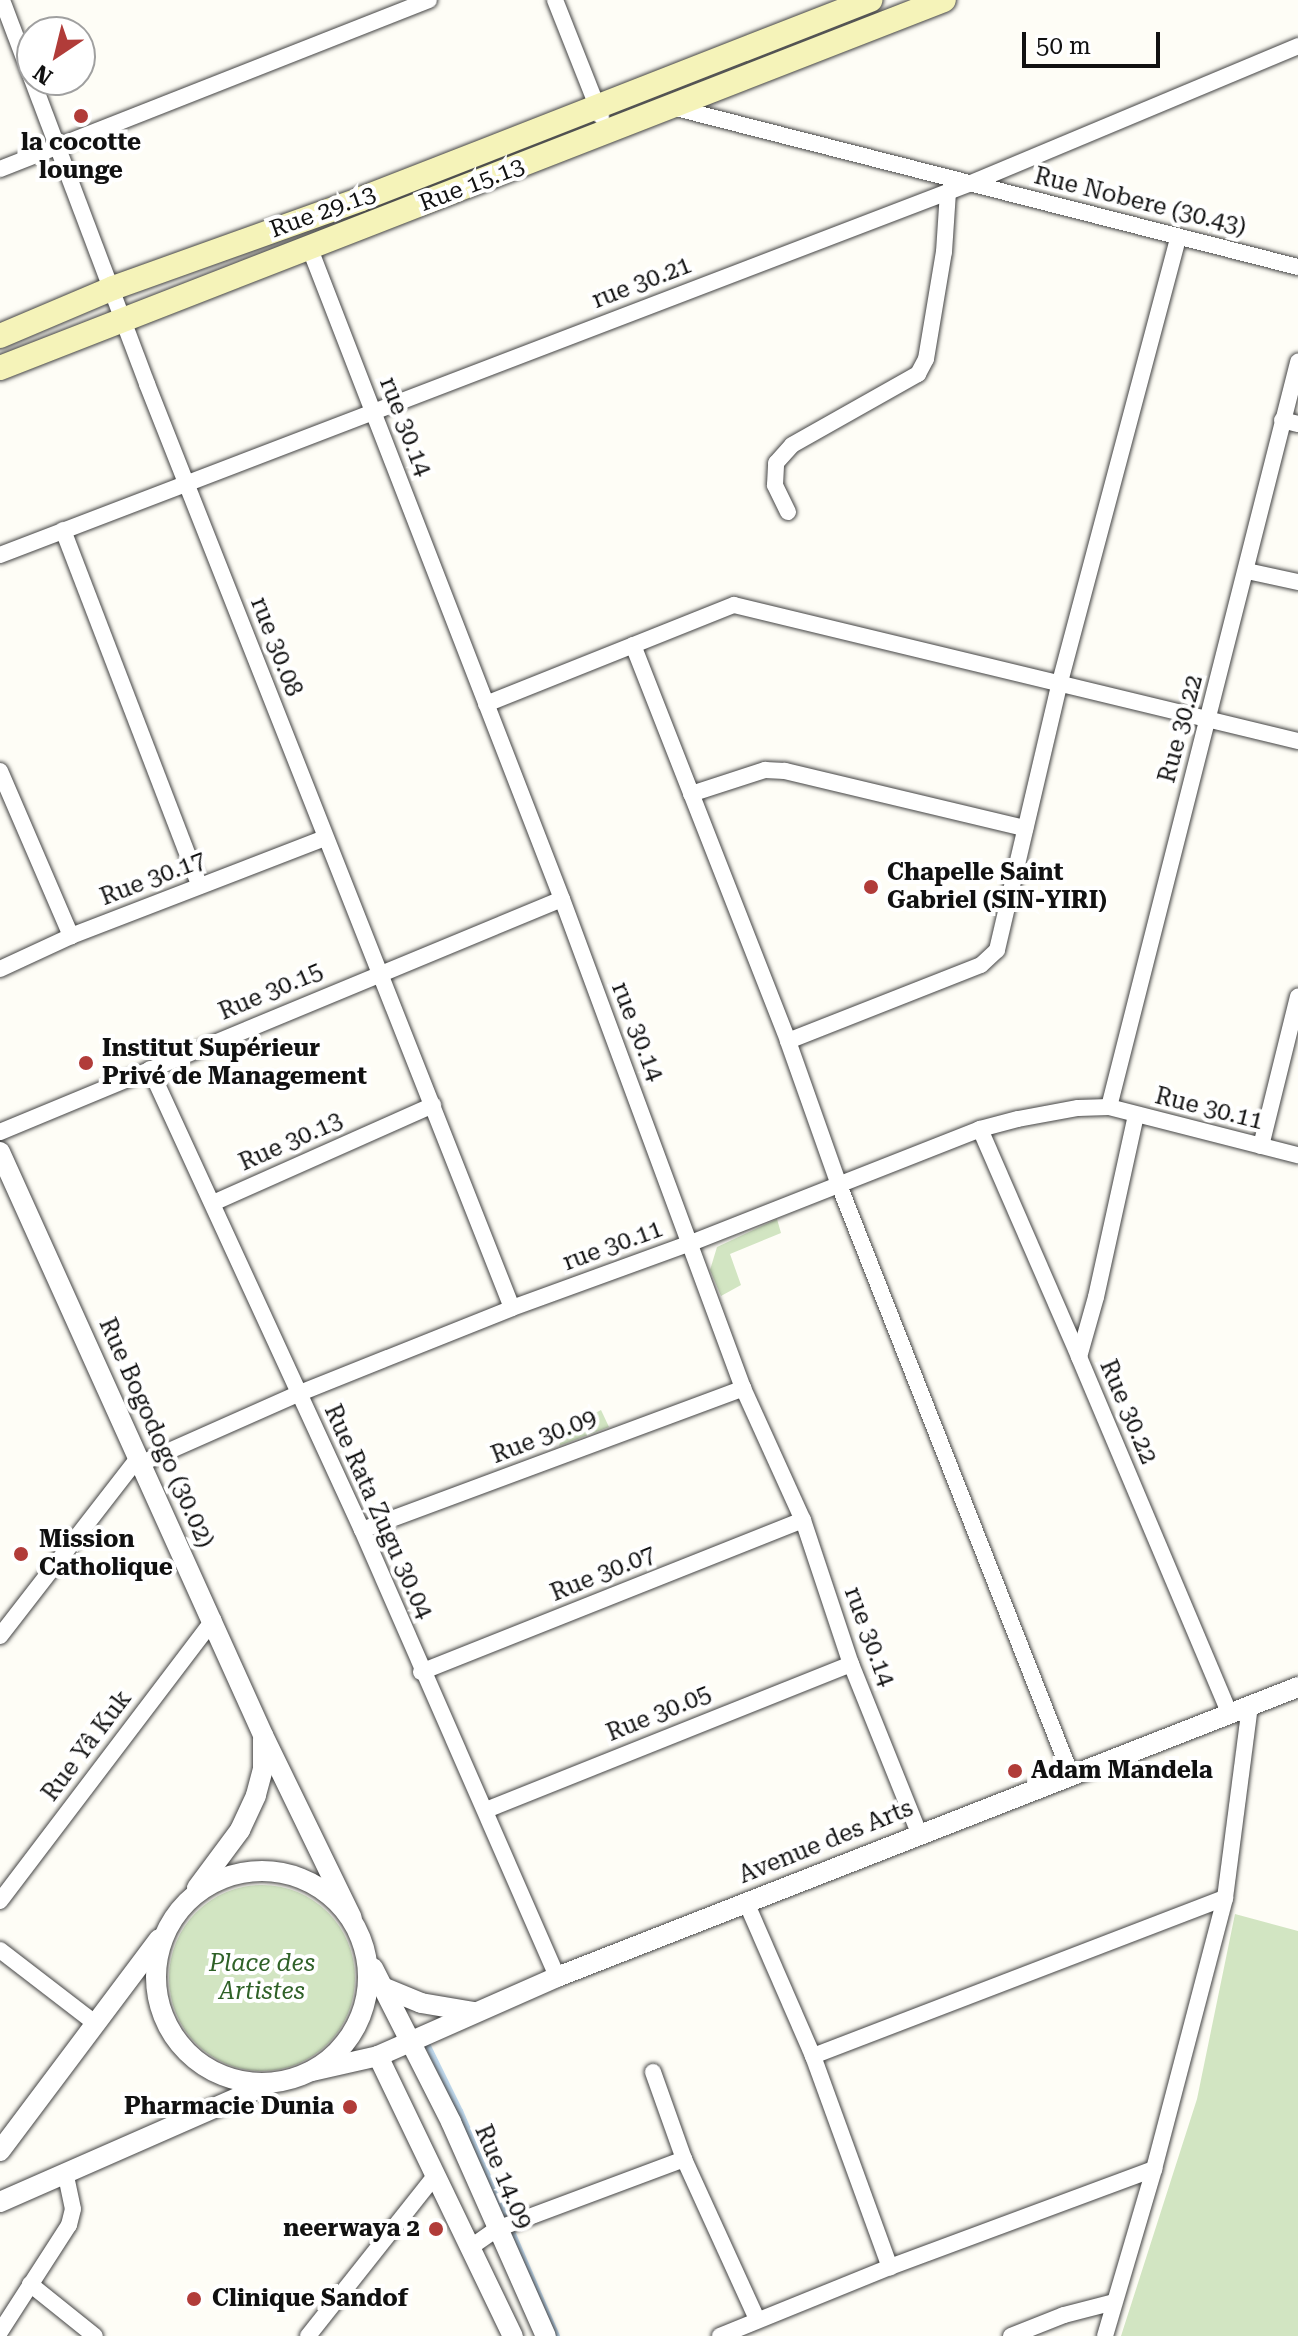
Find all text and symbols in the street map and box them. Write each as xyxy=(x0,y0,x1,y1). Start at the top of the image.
north arrow xyxy=(16,16,96,96)
scale bar xyxy=(1026,16,1164,66)
text: 50 m xyxy=(1036,32,1091,60)
text: N xyxy=(29,59,57,90)
marker: la cocotte lounge xyxy=(72,107,90,125)
place label: la cocotte lounge xyxy=(21,129,141,185)
street label: Rue 15.13 xyxy=(415,152,529,218)
street label: Rue Nobere (30.43) xyxy=(1031,162,1249,242)
street label: Rue 29.13 xyxy=(266,180,380,244)
street label: rue 30.21 xyxy=(588,251,696,315)
street label: rue 30.14 xyxy=(373,373,437,481)
street label: rue 30.08 xyxy=(244,593,308,701)
street label: Rue 30.22 xyxy=(1153,672,1209,786)
street label: Rue 30.17 xyxy=(96,846,210,912)
place label: Chapelle Saint Gabriel (SIN-YIRI) xyxy=(887,859,1107,915)
marker: Chapelle Saint Gabriel (SIN-YIRI) xyxy=(862,878,880,896)
street label: Rue 30.15 xyxy=(215,957,327,1027)
street label: rue 30.14 xyxy=(605,978,669,1086)
place label: Institut Supérieur Privé de Management xyxy=(102,1035,367,1091)
marker: Institut Supérieur Privé de Management xyxy=(77,1054,95,1072)
street label: Rue 30.11 xyxy=(1152,1082,1266,1136)
street label: Rue 30.13 xyxy=(235,1106,347,1178)
street label: rue 30.11 xyxy=(559,1215,667,1277)
street label: Rue Bogodogo (30.02) xyxy=(92,1314,220,1552)
street label: Rue 30.22 xyxy=(1093,1356,1163,1468)
street label: Rue Rata Zugu 30.04 xyxy=(318,1400,438,1624)
street label: Rue 30.09 xyxy=(487,1404,601,1470)
place label: Mission Catholique xyxy=(39,1526,173,1582)
street label: Rue 30.07 xyxy=(546,1540,660,1608)
marker: Mission Catholique xyxy=(10,1543,32,1565)
street label: rue 30.14 xyxy=(838,1583,900,1691)
street label: Rue 30.05 xyxy=(602,1680,716,1748)
street label: Rue Yâ Kuk xyxy=(36,1685,138,1807)
place label: Adam Mandela xyxy=(1031,1757,1213,1785)
marker: Adam Mandela xyxy=(1006,1762,1024,1780)
street label: Avenue des Arts xyxy=(735,1794,917,1890)
park label: Place des Artistes xyxy=(209,1950,315,2006)
place label: Pharmacie Dunia xyxy=(124,2093,334,2121)
marker: Pharmacie Dunia xyxy=(341,2098,359,2116)
street label: Rue 14.09 xyxy=(468,2121,538,2233)
place label: neerwaya 2 xyxy=(283,2215,420,2243)
marker: neerwaya 2 xyxy=(427,2220,445,2238)
place label: Clinique Sandof xyxy=(212,2285,408,2313)
marker: Clinique Sandof xyxy=(183,2288,205,2310)

